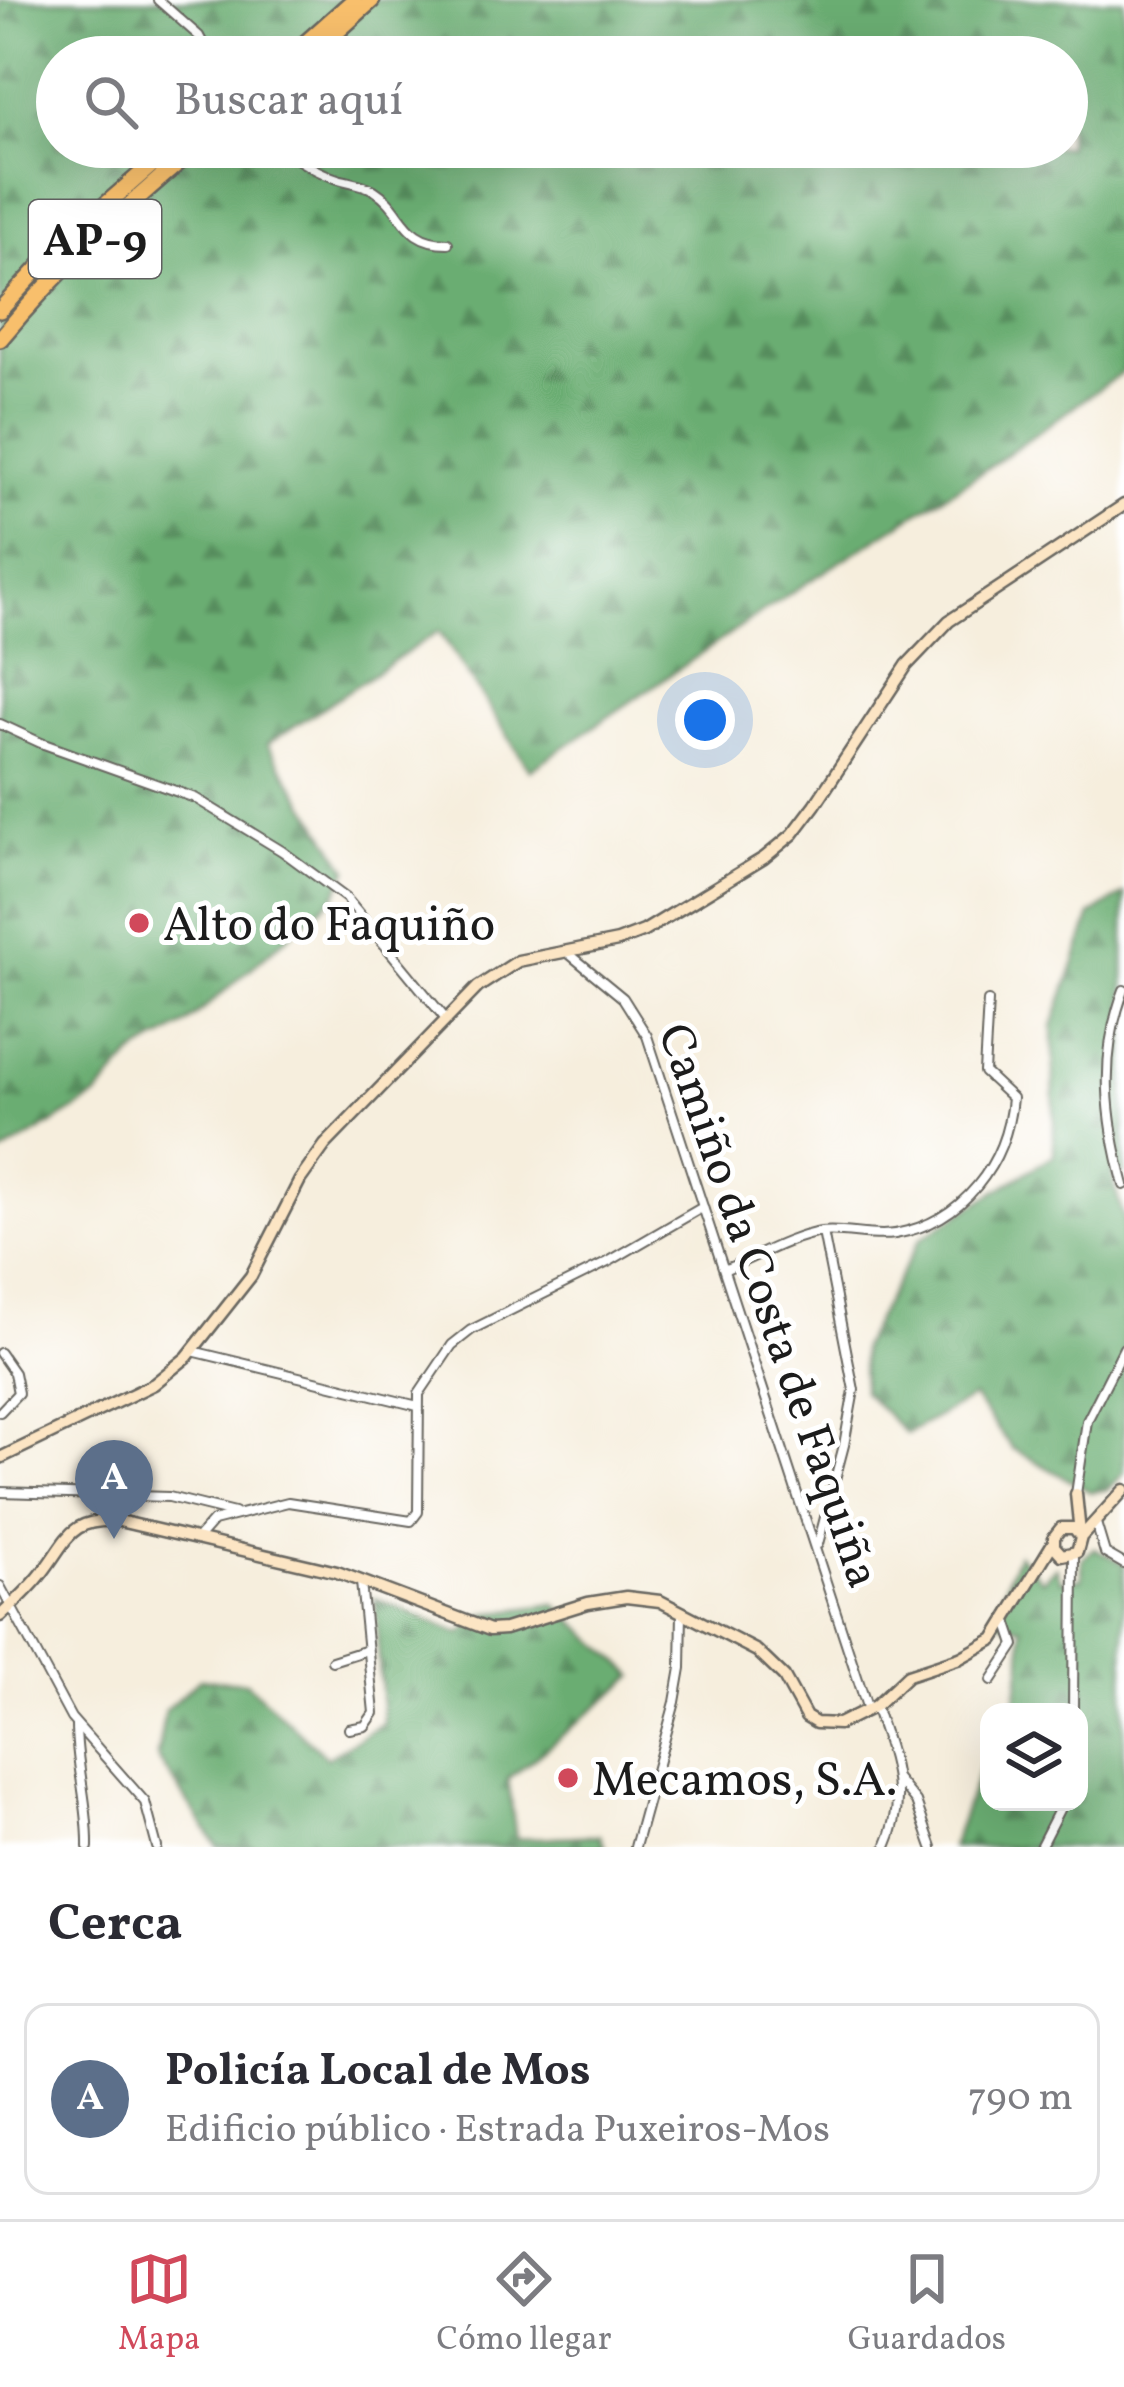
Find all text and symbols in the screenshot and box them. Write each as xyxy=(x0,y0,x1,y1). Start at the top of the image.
search box xyxy=(36,36,1088,168)
icon: search xyxy=(78,69,144,135)
text: Buscar aquí xyxy=(174,71,403,134)
road number: AP-9 xyxy=(29,200,161,278)
your location xyxy=(675,690,735,750)
place label: Alto do Faquiño xyxy=(163,894,495,961)
marker: Alto do Faquiño xyxy=(126,910,152,936)
street label: Camiño da Costa de Faquiña xyxy=(639,1015,895,1597)
pin: A xyxy=(75,1440,153,1539)
map controls xyxy=(980,1703,1088,1811)
button: layers xyxy=(980,1703,1088,1811)
place label: Mecamos, S.A. xyxy=(592,1749,897,1816)
marker: Mecamos, S.A. xyxy=(555,1765,581,1791)
text: Cerca xyxy=(48,1890,183,1961)
text: Policía Local de Mos xyxy=(165,2041,591,2104)
text: A xyxy=(76,2072,104,2126)
text: 790 m xyxy=(968,2072,1073,2126)
text: Edificio público · Estrada Puxeiros-Mos xyxy=(165,2104,830,2158)
tab: Mapa xyxy=(118,2246,201,2364)
tab: Cómo llegar xyxy=(437,2246,612,2364)
tab: Guardados xyxy=(848,2246,1006,2364)

